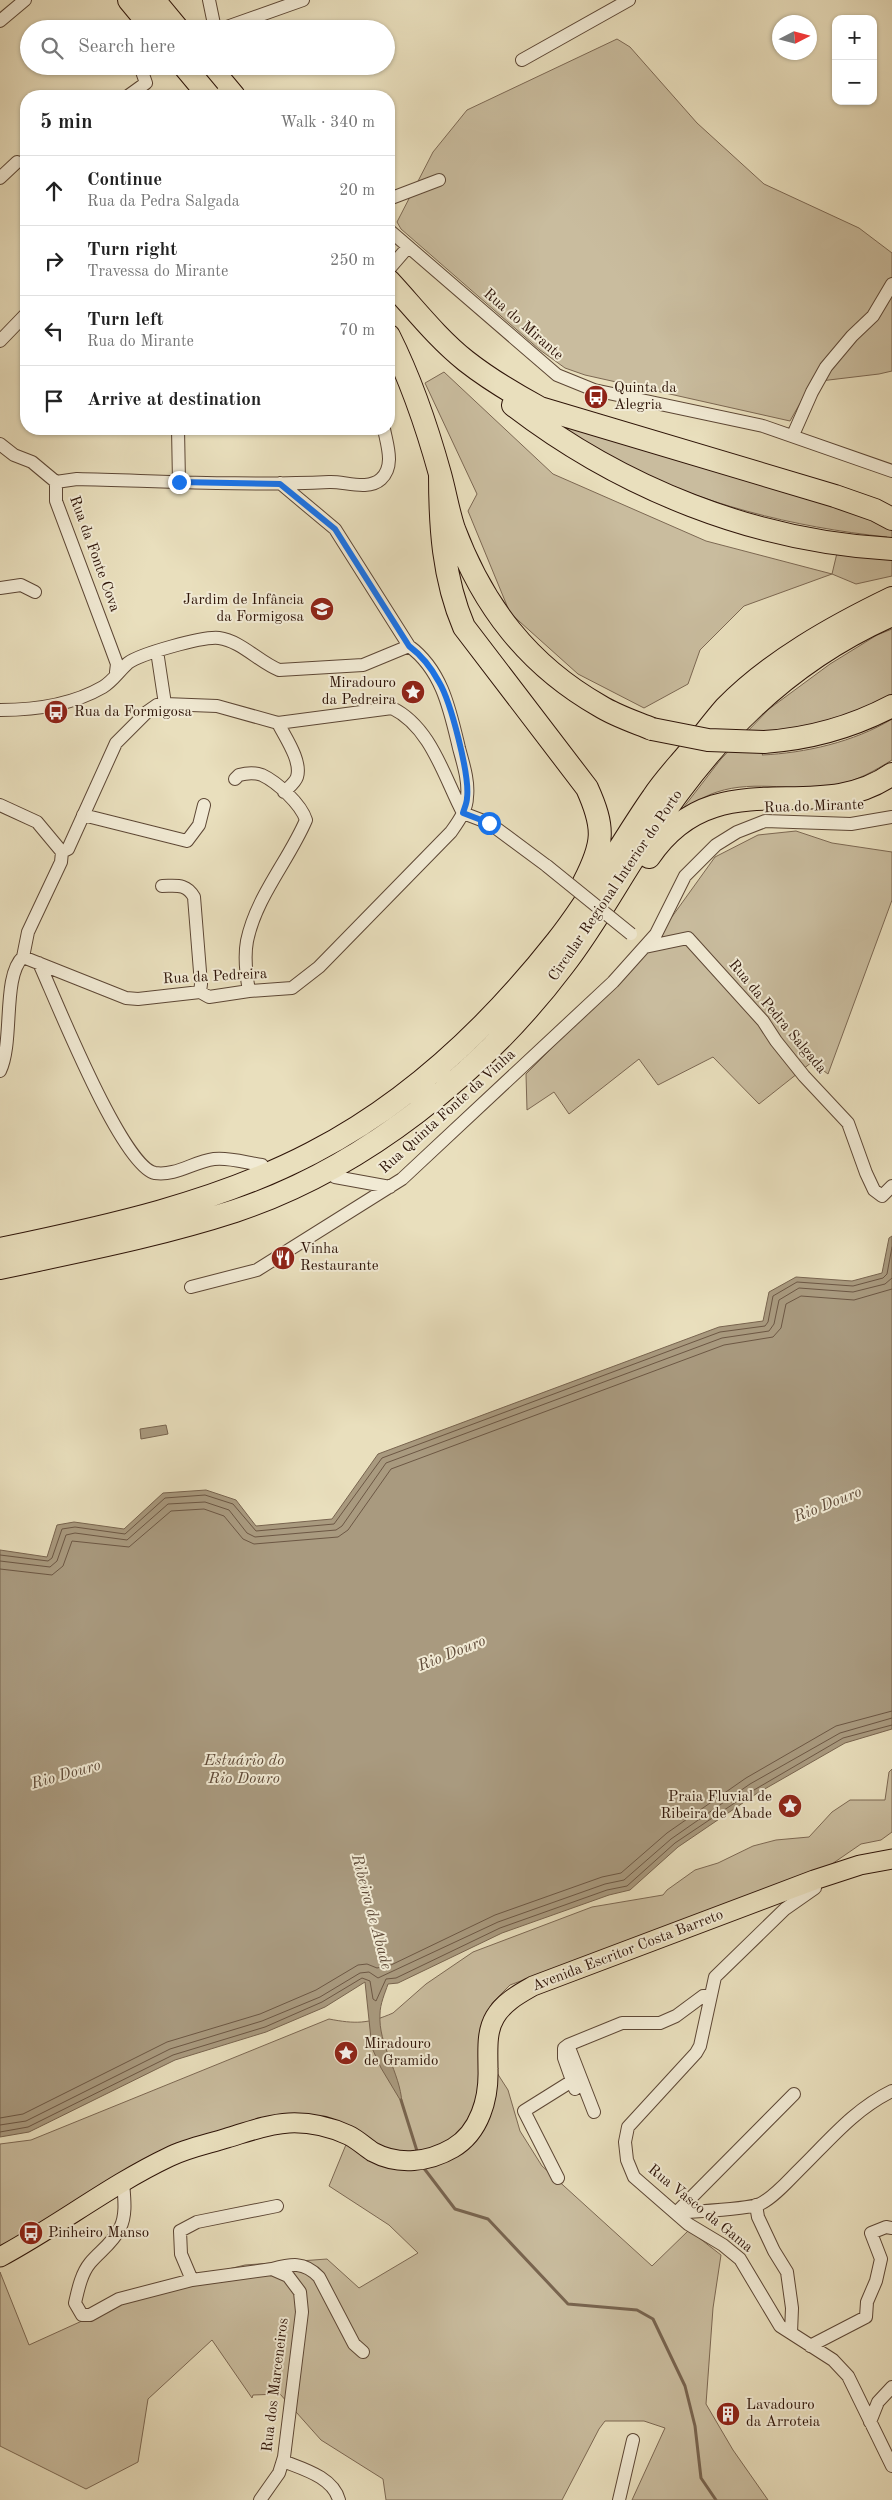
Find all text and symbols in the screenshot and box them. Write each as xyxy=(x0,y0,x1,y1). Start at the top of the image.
north arrow xyxy=(772,15,817,60)
map controls xyxy=(832,15,877,105)
button: + xyxy=(832,15,877,60)
search box xyxy=(20,20,395,75)
icon: search xyxy=(38,34,66,62)
text: Search here xyxy=(78,38,175,57)
button: − xyxy=(832,60,877,105)
text: 5 min xyxy=(40,112,93,133)
text: Walk · 340 m xyxy=(280,115,375,131)
text: Continue xyxy=(87,171,162,190)
icon: ahead xyxy=(40,177,68,205)
text: 20 m xyxy=(339,183,375,199)
text: Rua da Pedra Salgada xyxy=(87,194,240,210)
text: Turn right xyxy=(87,241,177,260)
icon: right xyxy=(40,247,68,275)
text: 250 m xyxy=(330,253,375,269)
text: Travessa do Mirante xyxy=(87,264,228,280)
street label: Rua do Mirante xyxy=(480,286,566,364)
text: Turn left xyxy=(87,311,164,330)
icon: left xyxy=(40,317,68,345)
text: 70 m xyxy=(339,323,375,339)
text: Rua do Mirante xyxy=(87,334,194,350)
place label: Quinta da Alegria xyxy=(614,381,677,413)
bus stop icon: Quinta da Alegria xyxy=(583,384,609,410)
icon: arrive xyxy=(40,387,68,415)
text: Arrive at destination xyxy=(87,391,261,410)
route end xyxy=(168,471,191,494)
street label: Rua da Fonte Cova xyxy=(66,494,122,615)
place label: Jardim de Infância da Formigosa xyxy=(183,593,305,625)
school or university icon: Jardim de Infância da Formigosa xyxy=(309,596,335,622)
place label: Miradouro da Pedreira xyxy=(322,676,397,708)
place icon: Miradouro da Pedreira xyxy=(400,679,426,705)
bus stop icon: Rua da Formigosa xyxy=(43,699,69,725)
place label: Rua da Formigosa xyxy=(74,705,192,720)
street label: Circular Regional Interior do Porto xyxy=(546,788,686,984)
street label: Rua do Mirante xyxy=(764,798,864,816)
route start xyxy=(478,812,501,835)
street label: Rua da Pedra Salgada xyxy=(725,957,829,1077)
street label: Rua da Pedreira xyxy=(162,967,268,987)
street label: Rua Quinta Fonte da Vinha xyxy=(377,1047,519,1177)
place label: Vinha Restaurante xyxy=(300,1242,379,1274)
restaurant icon: Vinha Restaurante xyxy=(270,1245,296,1271)
water label: Rio Douro xyxy=(791,1484,864,1526)
water label: Rio Douro xyxy=(415,1633,488,1675)
water label: Estuário do Rio Douro xyxy=(203,1753,284,1787)
water label: Rio Douro xyxy=(28,1757,103,1793)
place label: Praia Fluvial de Ribeira de Abade xyxy=(661,1790,772,1822)
place icon: Praia Fluvial de Ribeira de Abade xyxy=(777,1793,803,1819)
water label: Ribeira de Abade xyxy=(348,1852,394,1972)
street label: Avenida Escritor Costa Barreto xyxy=(530,1908,726,1994)
place label: Miradouro de Gramido xyxy=(364,2037,439,2069)
place icon: Miradouro de Gramido xyxy=(333,2040,359,2066)
street label: Rua Vasco da Gama xyxy=(645,2162,756,2256)
bus stop icon: Pinheiro Manso xyxy=(18,2220,44,2246)
place label: Pinheiro Manso xyxy=(48,2226,149,2241)
street label: Rua dos Marceneiros xyxy=(260,2317,292,2453)
place label: Lavadouro da Arroteia xyxy=(746,2398,821,2430)
building icon: Lavadouro da Arroteia xyxy=(715,2401,741,2427)

